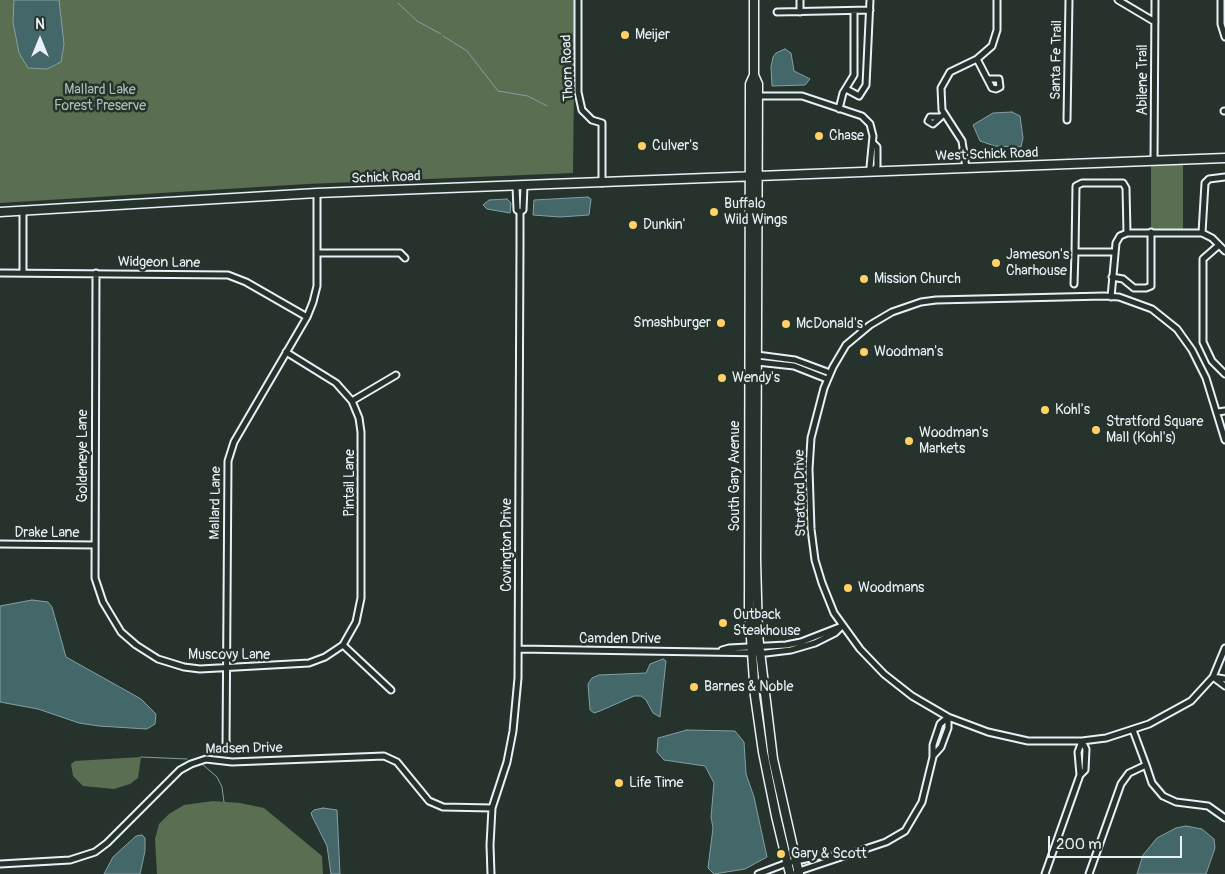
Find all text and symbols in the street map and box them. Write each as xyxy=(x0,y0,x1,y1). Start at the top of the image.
north arrow xyxy=(15,15,65,65)
text: N xyxy=(35,16,45,33)
street label: Santa Fe Trail xyxy=(1048,20,1066,100)
place label: Meijer xyxy=(635,27,670,43)
marker: Meijer xyxy=(619,29,631,41)
street label: Thorn Road xyxy=(558,34,578,102)
street label: Abilene Trail xyxy=(1135,45,1151,115)
park label: Mallard Lake Forest Preserve xyxy=(54,82,146,114)
place label: Chase xyxy=(829,128,864,144)
marker: Chase xyxy=(813,130,825,142)
place label: Culver's xyxy=(652,138,698,154)
marker: Culver's xyxy=(636,140,648,152)
street label: West Schick Road xyxy=(935,145,1039,165)
street label: Schick Road xyxy=(351,168,421,188)
place label: Buffalo Wild Wings xyxy=(724,196,787,228)
marker: Buffalo Wild Wings xyxy=(708,206,720,218)
place label: Dunkin' xyxy=(643,217,685,233)
marker: Dunkin' xyxy=(627,219,639,231)
place label: Jameson's Charhouse xyxy=(1006,247,1069,280)
street label: Widgeon Lane xyxy=(118,254,200,272)
marker: Jameson's Charhouse xyxy=(990,257,1002,269)
place label: Mission Church xyxy=(874,271,961,287)
marker: Mission Church xyxy=(858,273,870,285)
place label: Smashburger xyxy=(633,315,711,331)
place label: McDonald's xyxy=(796,316,863,332)
marker: Smashburger xyxy=(715,317,727,329)
marker: McDonald's xyxy=(780,318,792,330)
place label: Woodman's xyxy=(874,344,943,360)
marker: Woodman's xyxy=(858,346,870,358)
place label: Wendy's xyxy=(732,370,780,386)
marker: Wendy's xyxy=(716,372,728,384)
place label: Kohl's xyxy=(1055,402,1090,418)
marker: Kohl's xyxy=(1039,404,1051,416)
street label: Goldeneye Lane xyxy=(75,409,91,503)
place label: Stratford Square Mall (Kohl's) xyxy=(1106,414,1203,447)
street label: South Gary Avenue xyxy=(727,421,743,531)
marker: Stratford Square Mall (Kohl's) xyxy=(1090,424,1102,436)
place label: Woodman's Markets xyxy=(919,425,988,458)
marker: Woodman's Markets xyxy=(903,435,915,447)
street label: Pintail Lane xyxy=(342,449,358,517)
street label: Stratford Drive xyxy=(792,449,810,537)
street label: Mallard Lane xyxy=(207,466,225,540)
street label: Covington Drive xyxy=(499,498,515,592)
street label: Drake Lane xyxy=(15,525,79,541)
place label: Woodmans xyxy=(858,580,924,596)
marker: Woodmans xyxy=(842,582,854,594)
place label: Outback Steakhouse xyxy=(733,607,800,640)
marker: Outback Steakhouse xyxy=(717,617,729,629)
street label: Camden Drive xyxy=(579,631,661,647)
street label: Muscovy Lane xyxy=(188,647,270,663)
place label: Barnes & Noble xyxy=(704,679,793,695)
marker: Barnes & Noble xyxy=(688,681,700,693)
street label: Madsen Drive xyxy=(205,740,283,758)
place label: Life Time xyxy=(629,775,683,791)
marker: Life Time xyxy=(613,777,625,789)
scale bar xyxy=(1050,826,1184,858)
text: 200 m xyxy=(1056,835,1101,854)
place label: Gary & Scott xyxy=(791,846,867,862)
marker: Gary & Scott xyxy=(775,848,787,860)

